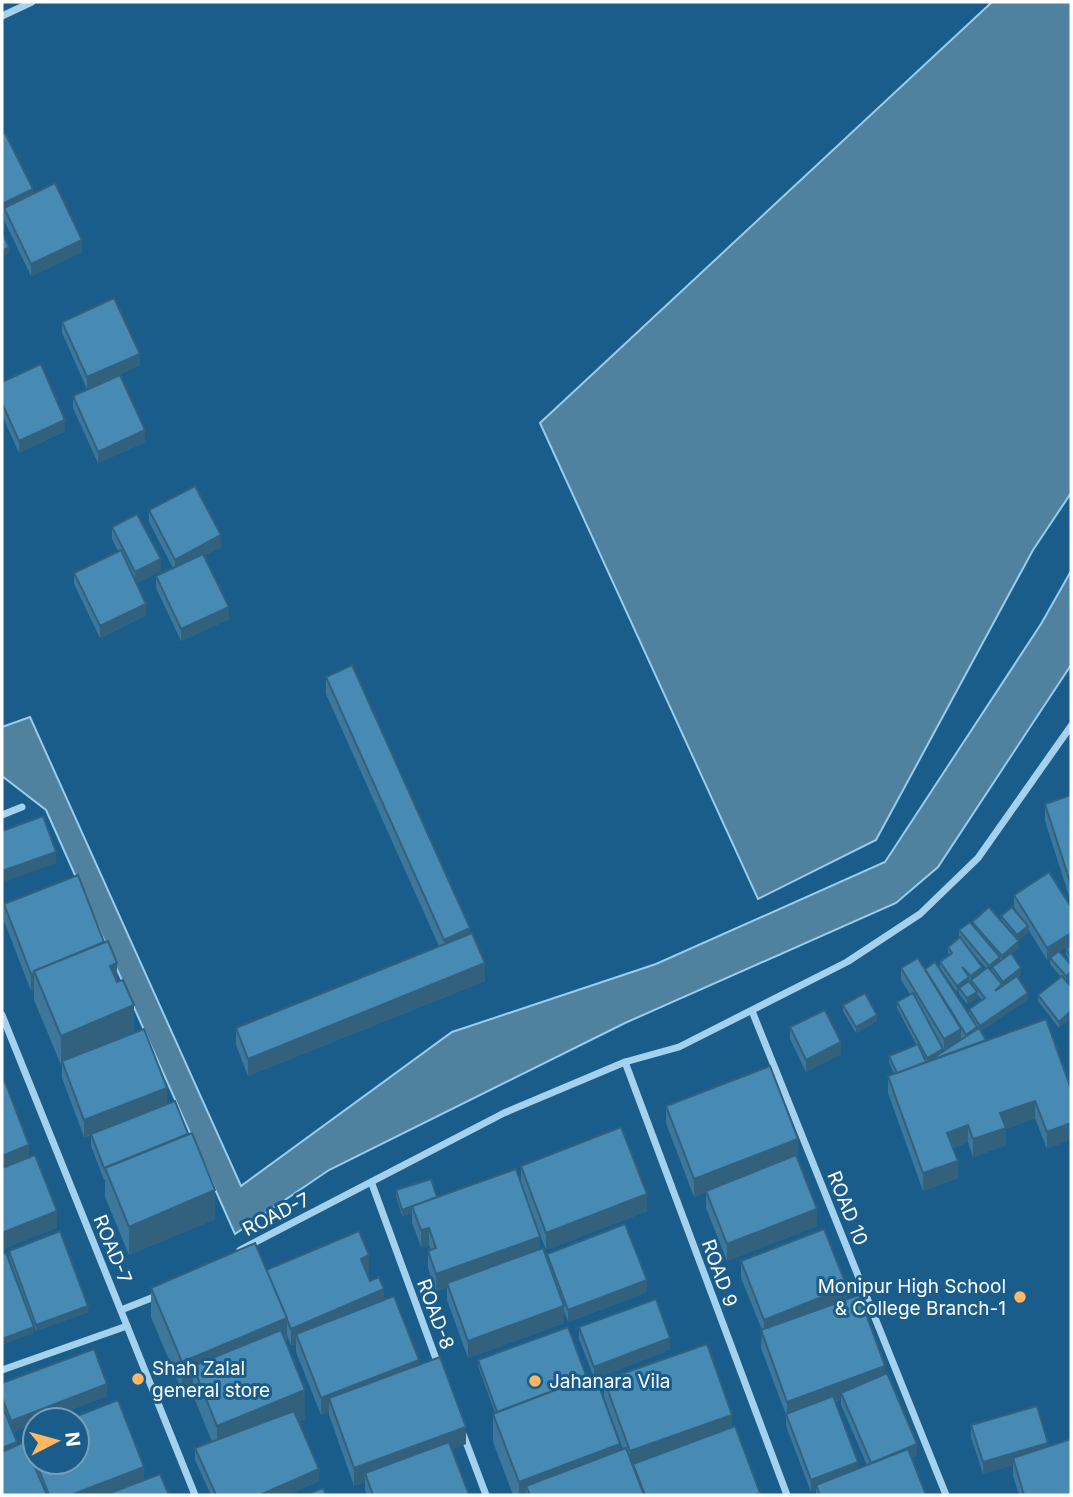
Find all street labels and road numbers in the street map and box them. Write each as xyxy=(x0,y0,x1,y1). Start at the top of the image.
street label: ROAD 10 xyxy=(822,1168,873,1249)
street label: ROAD-7 xyxy=(239,1188,314,1241)
street label: ROAD-7 xyxy=(88,1212,137,1287)
street label: ROAD 9 xyxy=(697,1236,742,1310)
street label: ROAD-8 xyxy=(412,1276,459,1353)

